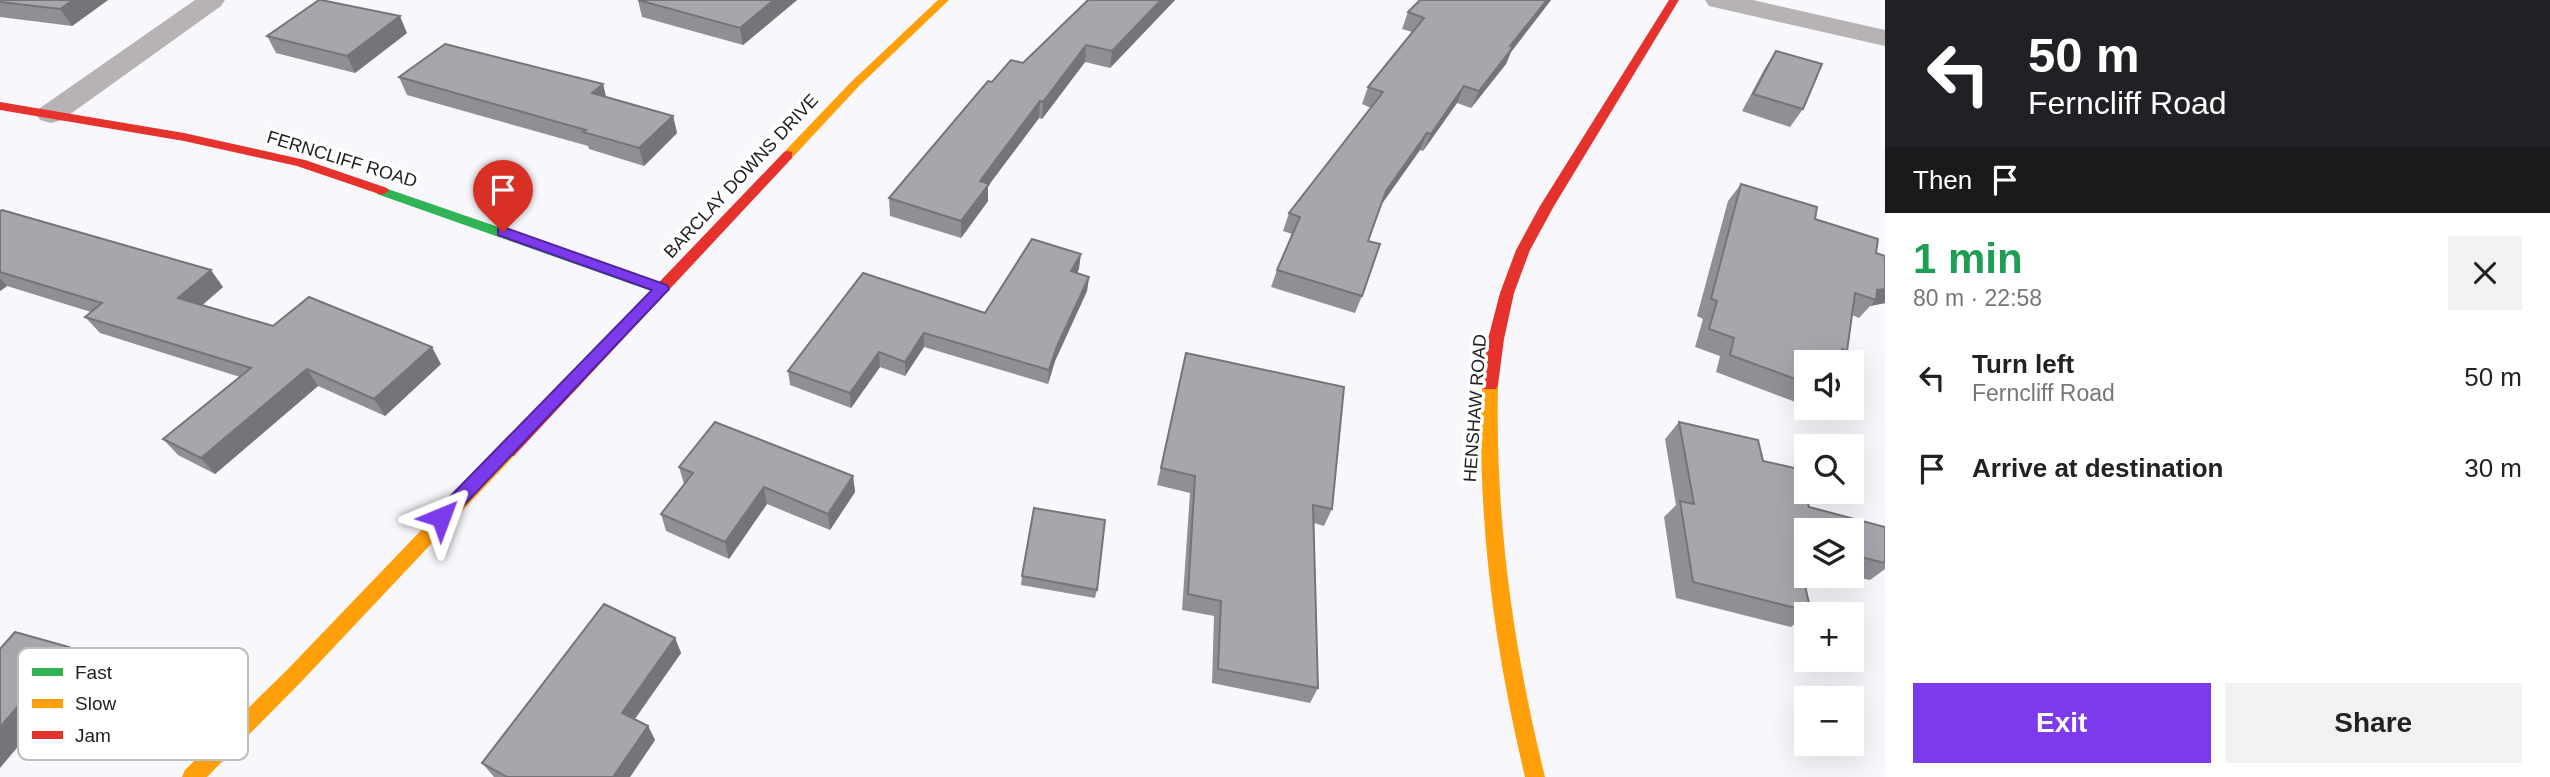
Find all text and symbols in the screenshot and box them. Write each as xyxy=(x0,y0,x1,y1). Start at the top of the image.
icon: left xyxy=(1913,28,2004,119)
text: 50 m xyxy=(2028,28,2140,82)
text: Ferncliff Road xyxy=(2028,85,2227,121)
street label: BARCLAY DOWNS DRIVE xyxy=(660,90,822,262)
street label: FERNCLIFF ROAD xyxy=(264,127,420,191)
pin xyxy=(473,160,533,232)
icon: arrive xyxy=(1986,161,2024,199)
text: Then xyxy=(1913,165,1972,195)
icon: arrive xyxy=(484,171,522,209)
text: 1 min xyxy=(1913,235,2023,282)
button: close xyxy=(2448,236,2522,310)
text: 80 m · 22:58 xyxy=(1913,285,2042,311)
street label: HENSHAW ROAD xyxy=(1460,333,1490,483)
text: Turn left xyxy=(1972,349,2074,379)
map controls xyxy=(1794,350,1864,756)
button: sound xyxy=(1794,350,1864,420)
icon: left xyxy=(1913,359,1951,397)
text: 50 m xyxy=(2464,362,2522,392)
text: Ferncliff Road xyxy=(1972,380,2115,406)
button: search xyxy=(1794,434,1864,504)
icon: arrive xyxy=(1913,450,1951,488)
text: Arrive at destination xyxy=(1972,453,2223,483)
text: 30 m xyxy=(2464,453,2522,483)
position arrow xyxy=(404,480,478,554)
button: layers xyxy=(1794,518,1864,588)
button: + xyxy=(1794,602,1864,672)
legend xyxy=(18,648,248,760)
text: Fast xyxy=(75,662,113,683)
button: Exit xyxy=(1913,683,2211,763)
button: Share xyxy=(2225,683,2522,763)
button: − xyxy=(1794,686,1864,756)
text: Slow xyxy=(75,693,116,714)
text: Jam xyxy=(75,725,111,746)

